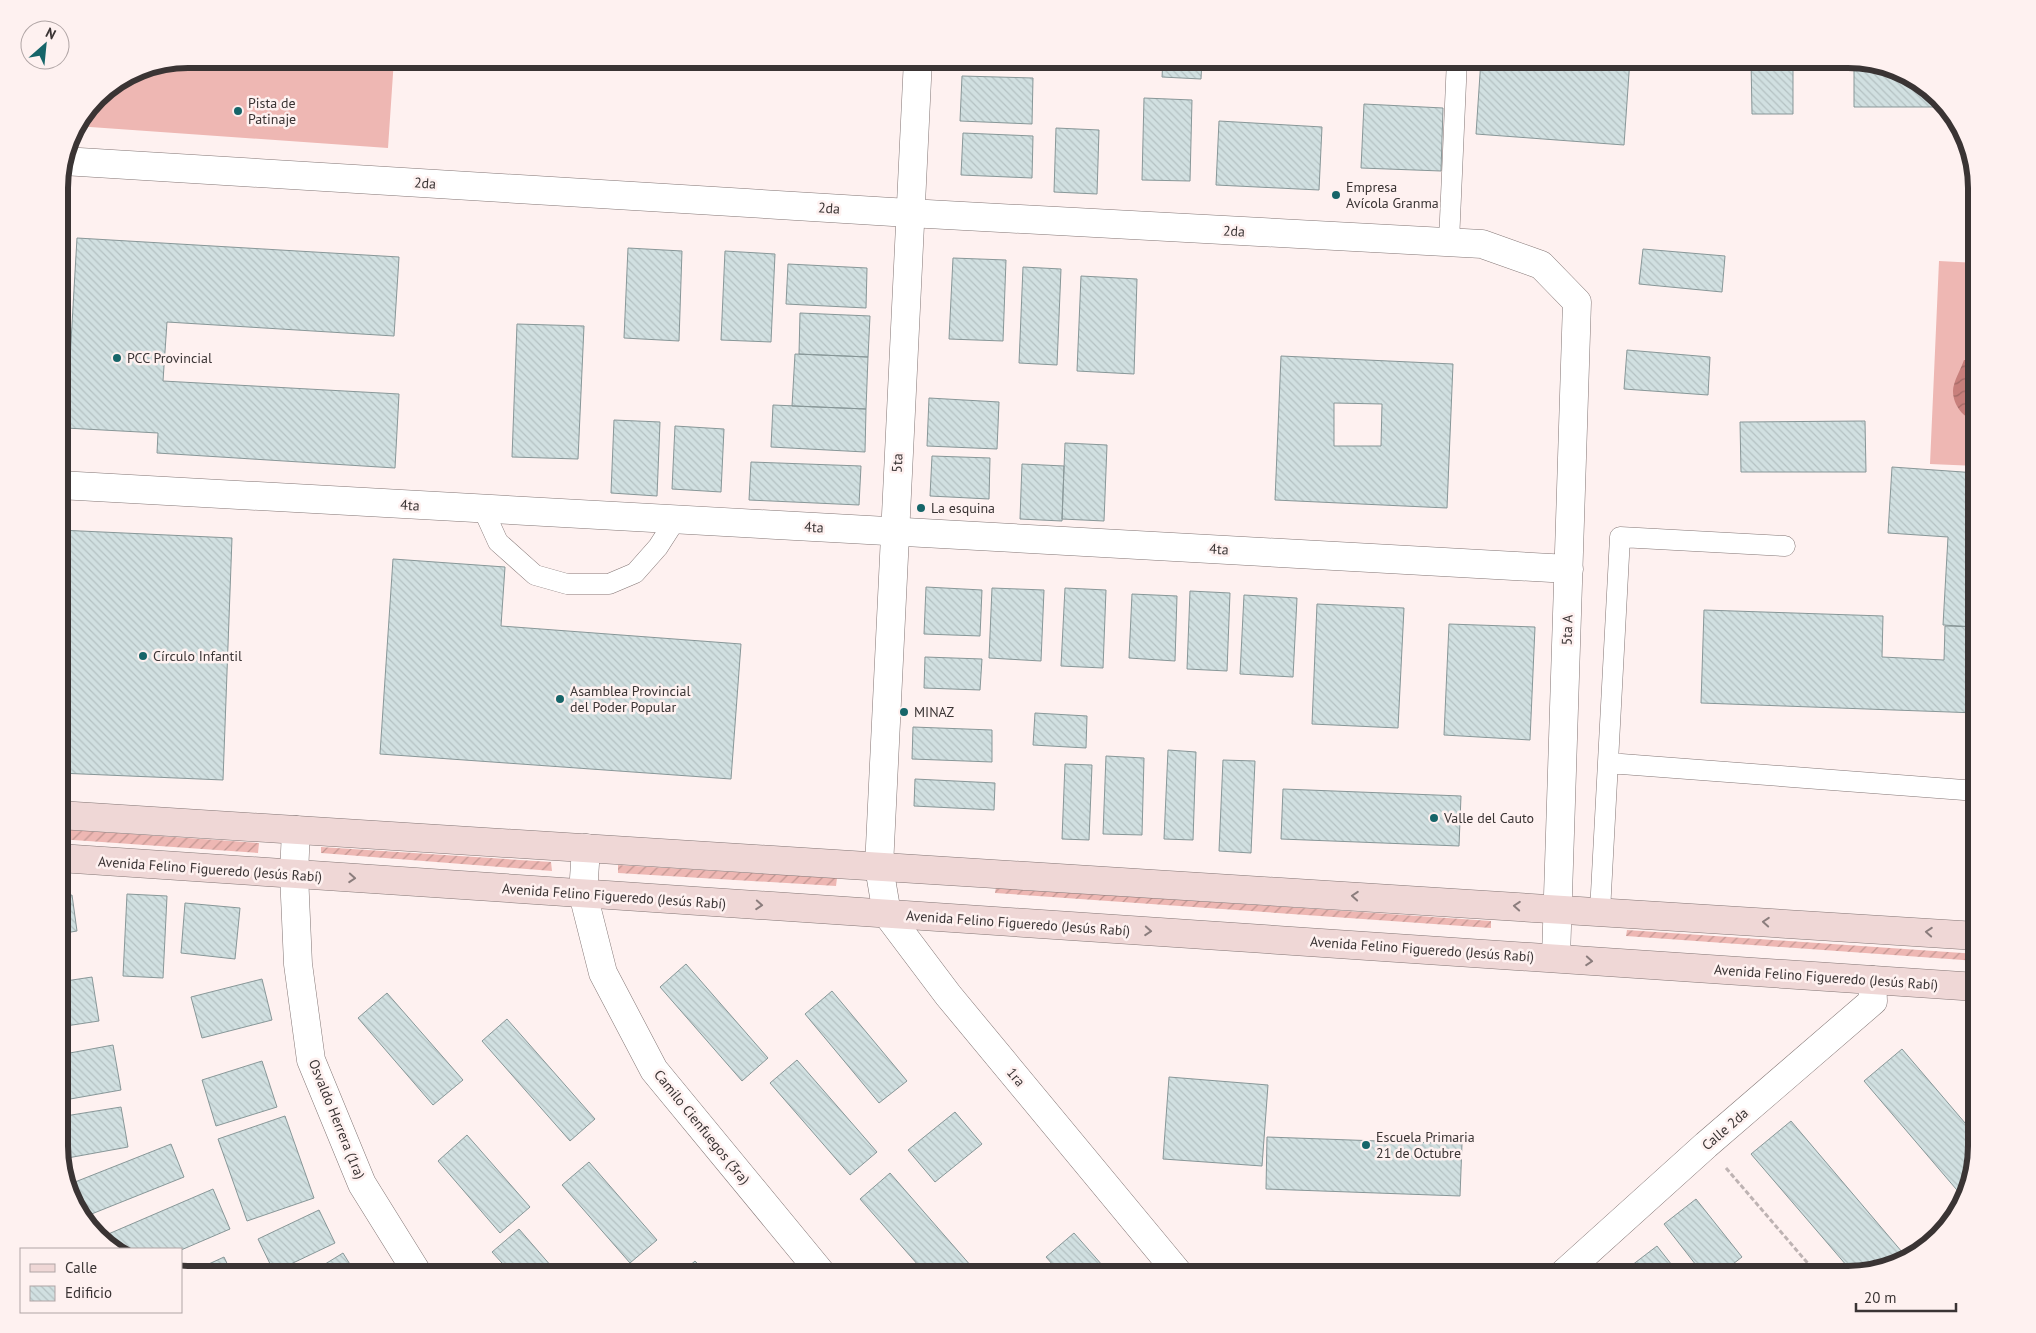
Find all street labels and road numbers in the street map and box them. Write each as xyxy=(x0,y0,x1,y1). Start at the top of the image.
street label: 2da xyxy=(413,173,437,193)
street label: 2da xyxy=(817,198,841,218)
street label: 2da xyxy=(1222,221,1246,241)
street label: 5ta xyxy=(888,453,906,473)
street label: 4ta xyxy=(400,496,420,514)
street label: 4ta xyxy=(804,518,824,536)
street label: 4ta xyxy=(1209,540,1229,558)
street label: 5ta A xyxy=(1557,613,1577,646)
street label: Avenida Felino Figueredo (Jesús Rabí) xyxy=(97,852,323,886)
street label: Avenida Felino Figueredo (Jesús Rabí) xyxy=(501,879,727,913)
street label: Avenida Felino Figueredo (Jesús Rabí) xyxy=(905,906,1131,940)
street label: Avenida Felino Figueredo (Jesús Rabí) xyxy=(1309,932,1535,966)
street label: Avenida Felino Figueredo (Jesús Rabí) xyxy=(1713,960,1939,994)
street label: Osvaldo Herrera (1ra) xyxy=(305,1056,369,1182)
street label: 1ra xyxy=(1003,1064,1029,1090)
street label: Camilo Cienfuegos (3ra) xyxy=(650,1066,754,1188)
street label: Calle 2da xyxy=(1698,1104,1752,1154)

